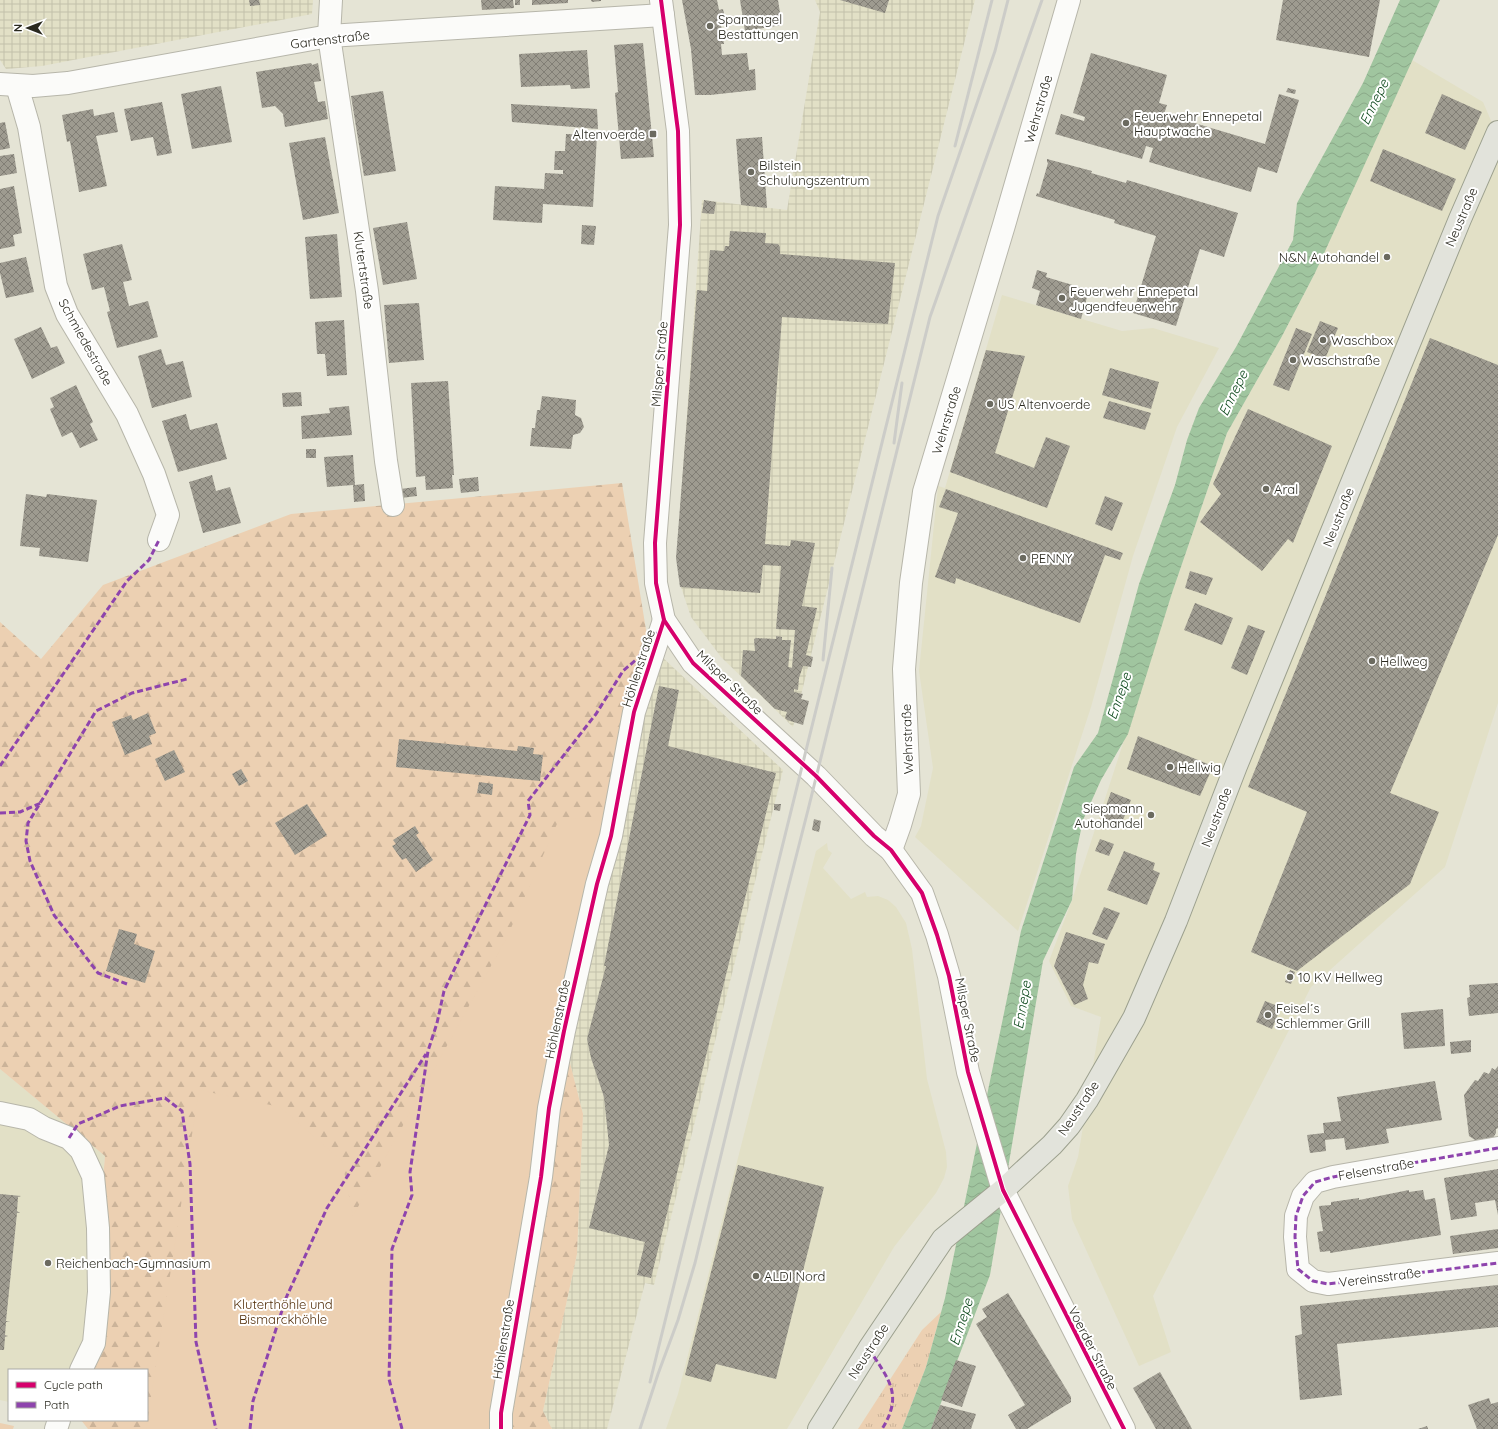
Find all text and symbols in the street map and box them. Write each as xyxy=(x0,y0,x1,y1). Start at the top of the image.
north arrow xyxy=(8,8,48,48)
place label: Spannagel Bestattungen xyxy=(718,11,799,42)
marker: Spannagel Bestattungen xyxy=(705,21,715,31)
text: N xyxy=(11,24,25,32)
street label: Gartenstraße xyxy=(289,26,371,52)
street label: Wehrstraße xyxy=(1021,73,1055,145)
water label: Ennepe xyxy=(1355,75,1393,128)
place label: Feuerwehr Ennepetal Hauptwache xyxy=(1134,108,1262,139)
marker: Feuerwehr Ennepetal Hauptwache xyxy=(1121,118,1131,128)
place label: Altenvoerde xyxy=(573,126,645,142)
marker: Altenvoerde xyxy=(648,129,658,139)
place label: Bilstein Schulungszentrum xyxy=(759,157,869,188)
marker: Bilstein Schulungszentrum xyxy=(746,167,756,177)
street label: Neustraße xyxy=(1441,185,1481,249)
street label: Klutertstraße xyxy=(351,230,377,310)
place label: N&N Autohandel xyxy=(1279,249,1379,265)
marker: N&N Autohandel xyxy=(1382,252,1392,262)
place label: Feuerwehr Ennepetal Jugendfeuerwehr xyxy=(1070,283,1198,314)
marker: Feuerwehr Ennepetal Jugendfeuerwehr xyxy=(1057,293,1067,303)
street label: Schmiedestraße xyxy=(55,296,117,388)
street label: Milsper Straße xyxy=(647,320,671,408)
place label: Waschbox xyxy=(1331,332,1393,348)
marker: Waschbox xyxy=(1318,335,1328,345)
place label: Waschstraße xyxy=(1301,352,1380,368)
marker: Waschstraße xyxy=(1288,355,1298,365)
water label: Ennepe xyxy=(1214,366,1252,419)
street label: Wehrstraße xyxy=(928,384,964,456)
place label: US Altenvoerde xyxy=(998,396,1090,412)
marker: US Altenvoerde xyxy=(985,399,995,409)
place label: Aral xyxy=(1274,481,1298,497)
marker: Aral xyxy=(1261,484,1271,494)
street label: Neustraße xyxy=(1319,485,1357,549)
place label: PENNY xyxy=(1031,550,1073,566)
marker: PENNY xyxy=(1018,553,1028,563)
street label: Höhlenstraße xyxy=(618,627,658,709)
street label: Milsper Straße xyxy=(693,646,767,718)
place label: Hellweg xyxy=(1380,653,1428,669)
marker: Hellweg xyxy=(1367,656,1377,666)
water label: Ennepe xyxy=(1103,669,1136,722)
street label: Wehrstraße xyxy=(898,703,916,775)
place label: Hellwig xyxy=(1178,759,1221,775)
marker: Hellwig xyxy=(1165,762,1175,772)
street label: Neustraße xyxy=(1197,785,1235,849)
place label: Siepmann Autohandel xyxy=(1074,800,1143,831)
marker: Siepmann Autohandel xyxy=(1146,810,1156,820)
place label: 10 KV Hellweg xyxy=(1298,969,1383,985)
marker: 10 KV Hellweg xyxy=(1285,972,1295,982)
street label: Milsper Straße xyxy=(952,976,984,1064)
street label: Höhlenstraße xyxy=(541,978,573,1060)
water label: Ennepe xyxy=(1009,979,1035,1030)
place label: Feisel´s Schlemmer Grill xyxy=(1276,1000,1370,1031)
marker: Feisel´s Schlemmer Grill xyxy=(1263,1010,1273,1020)
street label: Neustraße xyxy=(1054,1078,1102,1138)
street label: Felsenstraße xyxy=(1337,1154,1415,1184)
place label: Reichenbach-Gymnasium xyxy=(56,1255,211,1271)
marker: Reichenbach-Gymnasium xyxy=(43,1258,53,1268)
street label: Vereinsstraße xyxy=(1338,1264,1422,1290)
place label: ALDI Nord xyxy=(764,1268,825,1284)
marker: ALDI Nord xyxy=(751,1271,761,1281)
water label: Ennepe xyxy=(945,1295,977,1348)
park label: Kluterthöhle und Bismarckhöhle xyxy=(233,1296,333,1327)
street label: Höhlenstraße xyxy=(489,1298,517,1380)
street label: Voerder Straße xyxy=(1065,1304,1121,1392)
street label: Neustraße xyxy=(844,1320,892,1382)
legend xyxy=(8,1369,148,1421)
text: Cycle path xyxy=(44,1377,103,1392)
text: Path xyxy=(44,1397,69,1412)

